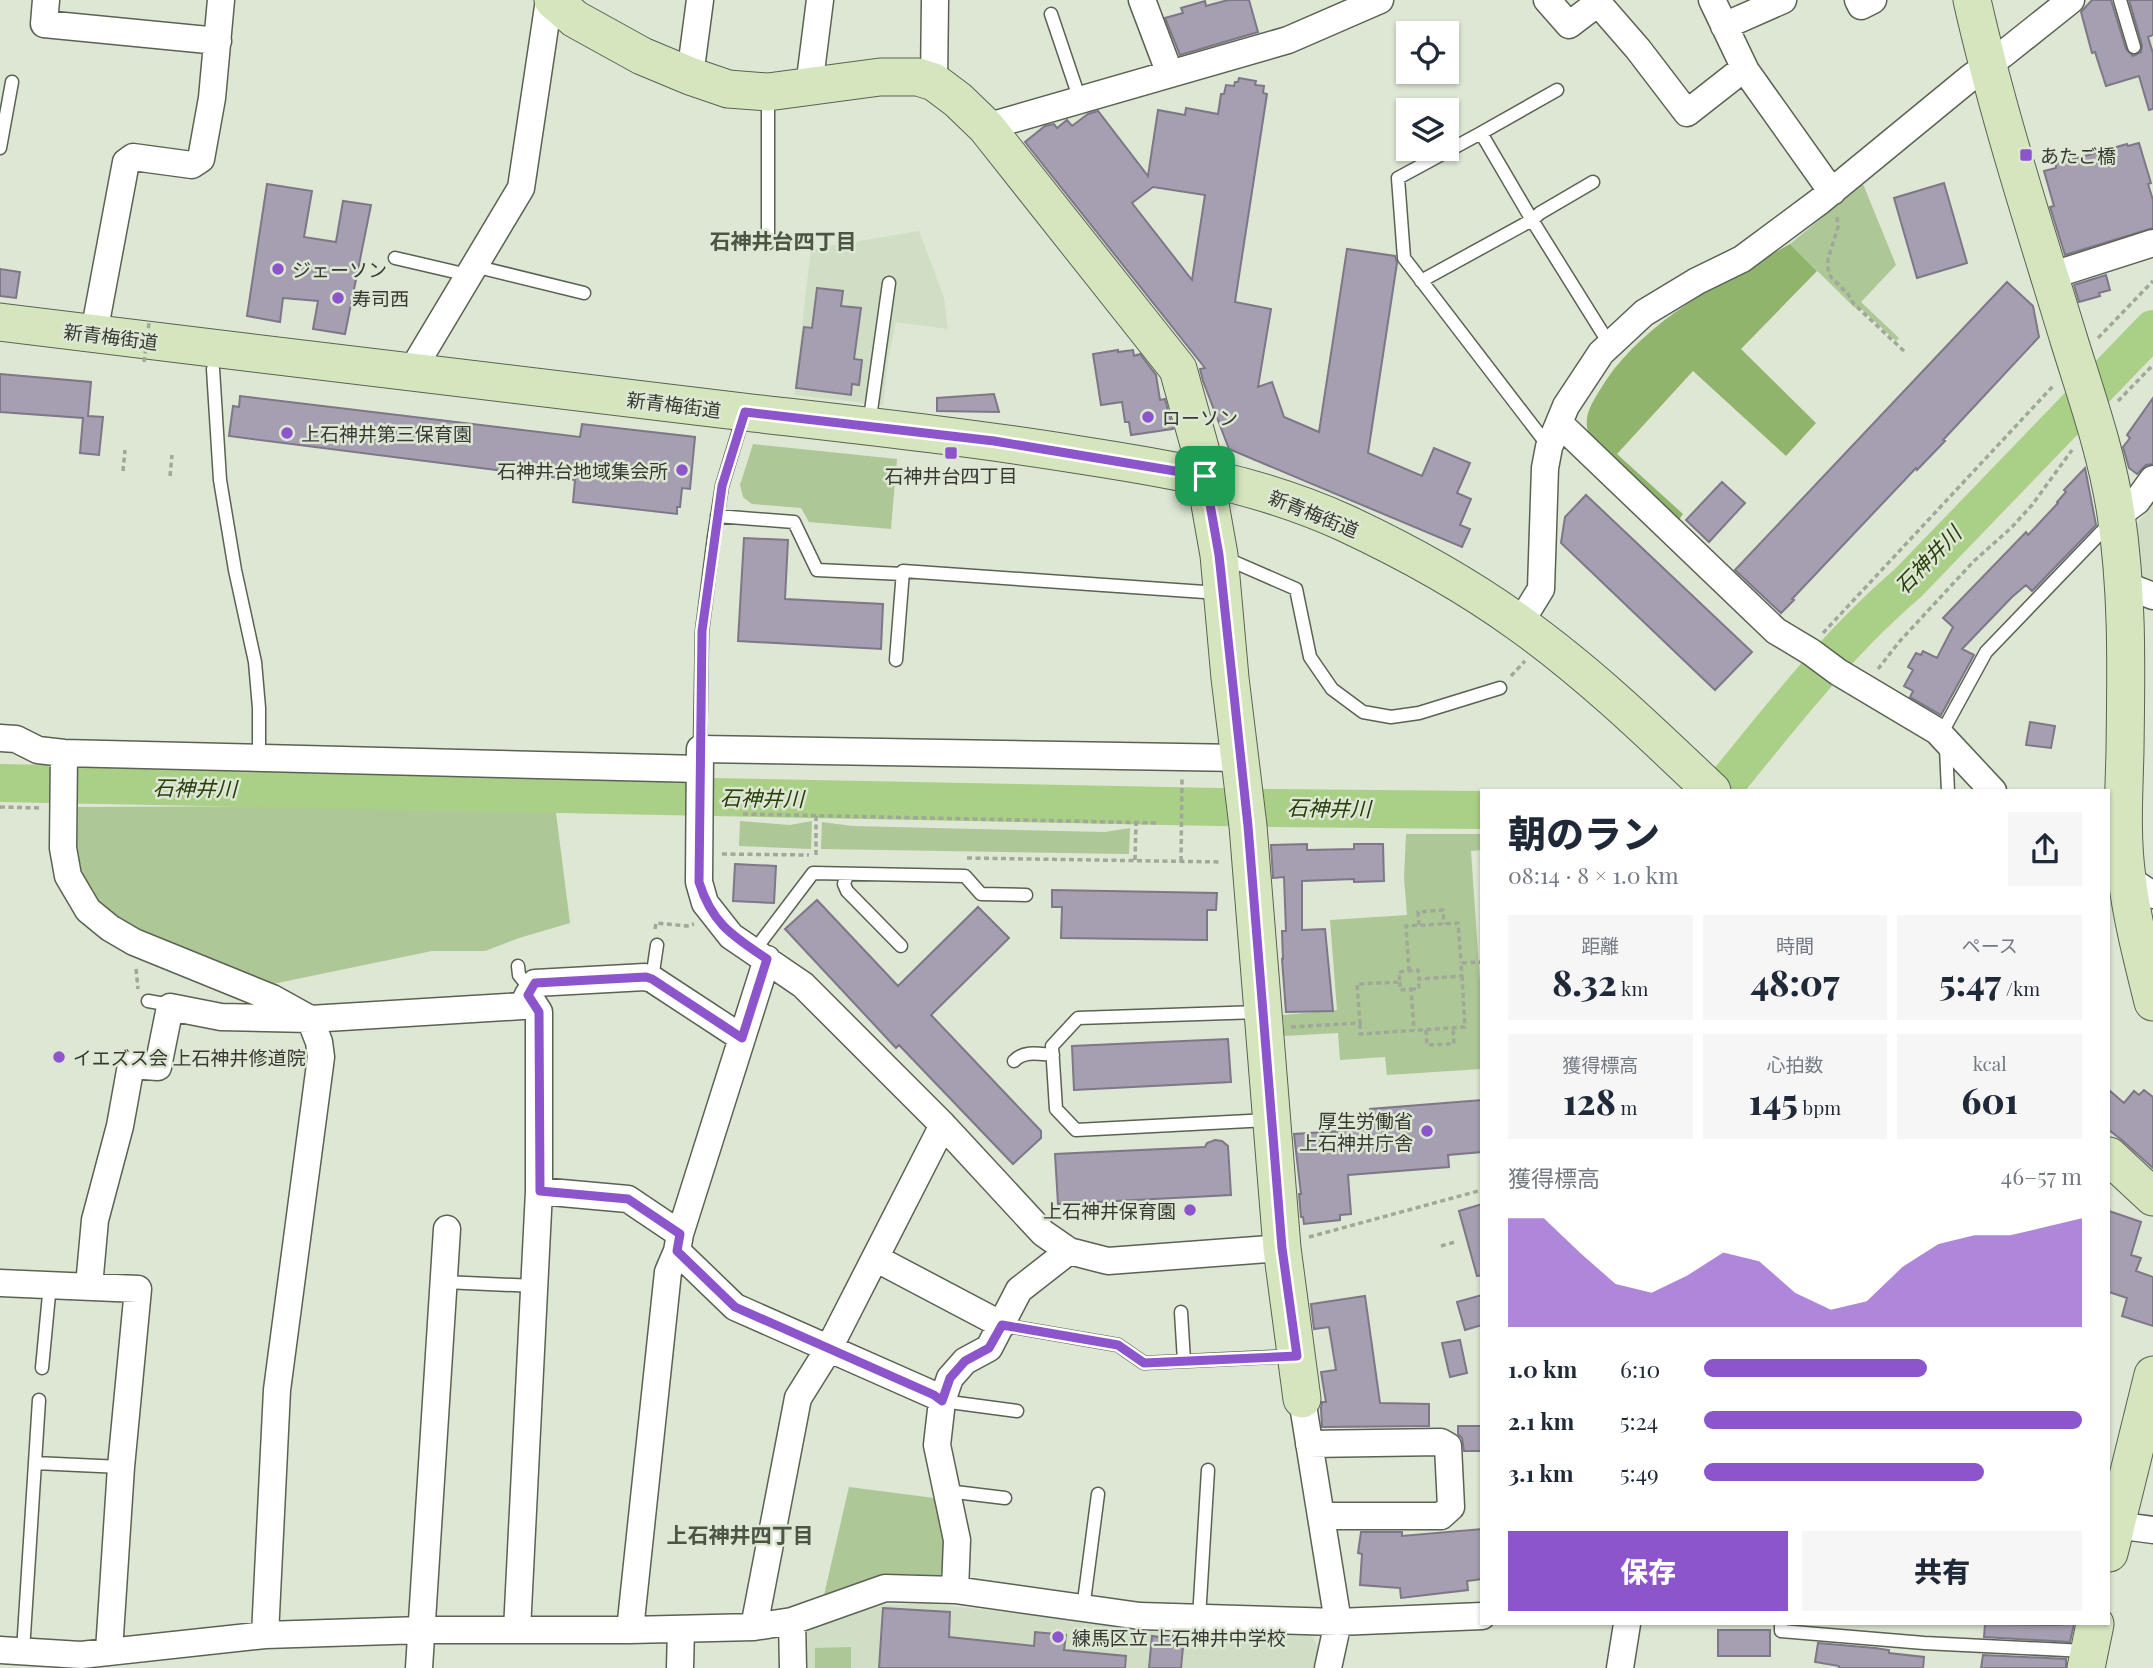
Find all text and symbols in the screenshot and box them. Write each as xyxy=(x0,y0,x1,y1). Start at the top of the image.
map controls xyxy=(1396,21,1459,161)
button: locate xyxy=(1396,21,1459,84)
button: layers xyxy=(1396,98,1459,161)
place label: あたご橋 xyxy=(2040,142,2116,168)
marker: あたご橋 xyxy=(2018,147,2034,163)
district label: 石神井台四丁目 xyxy=(710,226,857,254)
place label: ジェーソン xyxy=(292,256,387,282)
marker: ジェーソン xyxy=(270,261,286,277)
place label: 寿司西 xyxy=(352,285,409,311)
marker: 寿司西 xyxy=(330,290,346,306)
street label: 新青梅街道 xyxy=(62,317,160,355)
street label: 新青梅街道 xyxy=(625,385,723,423)
place label: ローソン xyxy=(1162,404,1238,430)
marker: ローソン xyxy=(1140,409,1156,425)
place label: 上石神井第三保育園 xyxy=(301,420,472,446)
marker: 上石神井第三保育園 xyxy=(279,425,295,441)
marker: 石神井台四丁目 xyxy=(943,445,959,461)
pin xyxy=(1175,446,1235,506)
place label: 石神井台地域集会所 xyxy=(497,457,668,483)
icon: arrive xyxy=(1186,457,1224,495)
marker: 石神井台地域集会所 xyxy=(674,462,690,478)
place label: 石神井台四丁目 xyxy=(884,462,1018,488)
street label: 新青梅街道 xyxy=(1265,483,1363,543)
water label: 石神井川 xyxy=(1888,518,1968,599)
water label: 石神井川 xyxy=(153,772,239,802)
water label: 石神井川 xyxy=(720,782,806,812)
water label: 石神井川 xyxy=(1287,792,1373,822)
text: 朝のラン xyxy=(1508,807,1660,858)
button: share xyxy=(2008,812,2082,886)
text: 08:14 · 8 × 1.0 km xyxy=(1508,859,1679,890)
text: 距離 xyxy=(1581,932,1619,958)
text: 時間 xyxy=(1776,932,1814,958)
text: ペース xyxy=(1962,932,2018,958)
text: 8.32 xyxy=(1552,958,1617,1005)
text: 48:07 xyxy=(1750,958,1840,1005)
text: 5:47 xyxy=(1939,958,2001,1005)
text: km xyxy=(1617,975,1648,1001)
text: /km xyxy=(2001,975,2040,1001)
place label: イエズス会 上石神井修道院 xyxy=(73,1044,306,1070)
marker: イエズス会 上石神井修道院 xyxy=(51,1049,67,1065)
text: kcal xyxy=(1973,1050,2007,1076)
text: 獲得標高 xyxy=(1562,1051,1638,1077)
text: 心拍数 xyxy=(1766,1051,1824,1077)
text: 601 xyxy=(1961,1076,2018,1123)
text: 128 xyxy=(1563,1077,1616,1124)
text: 145 xyxy=(1749,1077,1798,1124)
text: m xyxy=(1616,1094,1637,1120)
text: bpm xyxy=(1798,1094,1841,1120)
place label: 厚生労働省 上石神井庁舎 xyxy=(1299,1107,1413,1155)
marker: 厚生労働省 上石神井庁舎 xyxy=(1419,1123,1435,1139)
text: 46–57 m xyxy=(2001,1160,2082,1191)
text: 獲得標高 xyxy=(1508,1162,1600,1193)
place label: 上石神井保育園 xyxy=(1043,1197,1176,1223)
marker: 上石神井保育園 xyxy=(1182,1202,1198,1218)
text: 1.0 km xyxy=(1508,1353,1577,1384)
text: 6:10 xyxy=(1620,1353,1660,1384)
text: 2.1 km xyxy=(1508,1405,1574,1436)
text: 5:24 xyxy=(1620,1405,1658,1436)
text: 3.1 km xyxy=(1508,1457,1574,1488)
text: 5:49 xyxy=(1620,1457,1659,1488)
district label: 上石神井四丁目 xyxy=(667,1520,814,1548)
button: 保存 xyxy=(1508,1531,1788,1611)
button: 共有 xyxy=(1802,1531,2082,1611)
place label: 練馬区立 上石神井中学校 xyxy=(1072,1624,1286,1650)
marker: 練馬区立 上石神井中学校 xyxy=(1050,1629,1066,1645)

